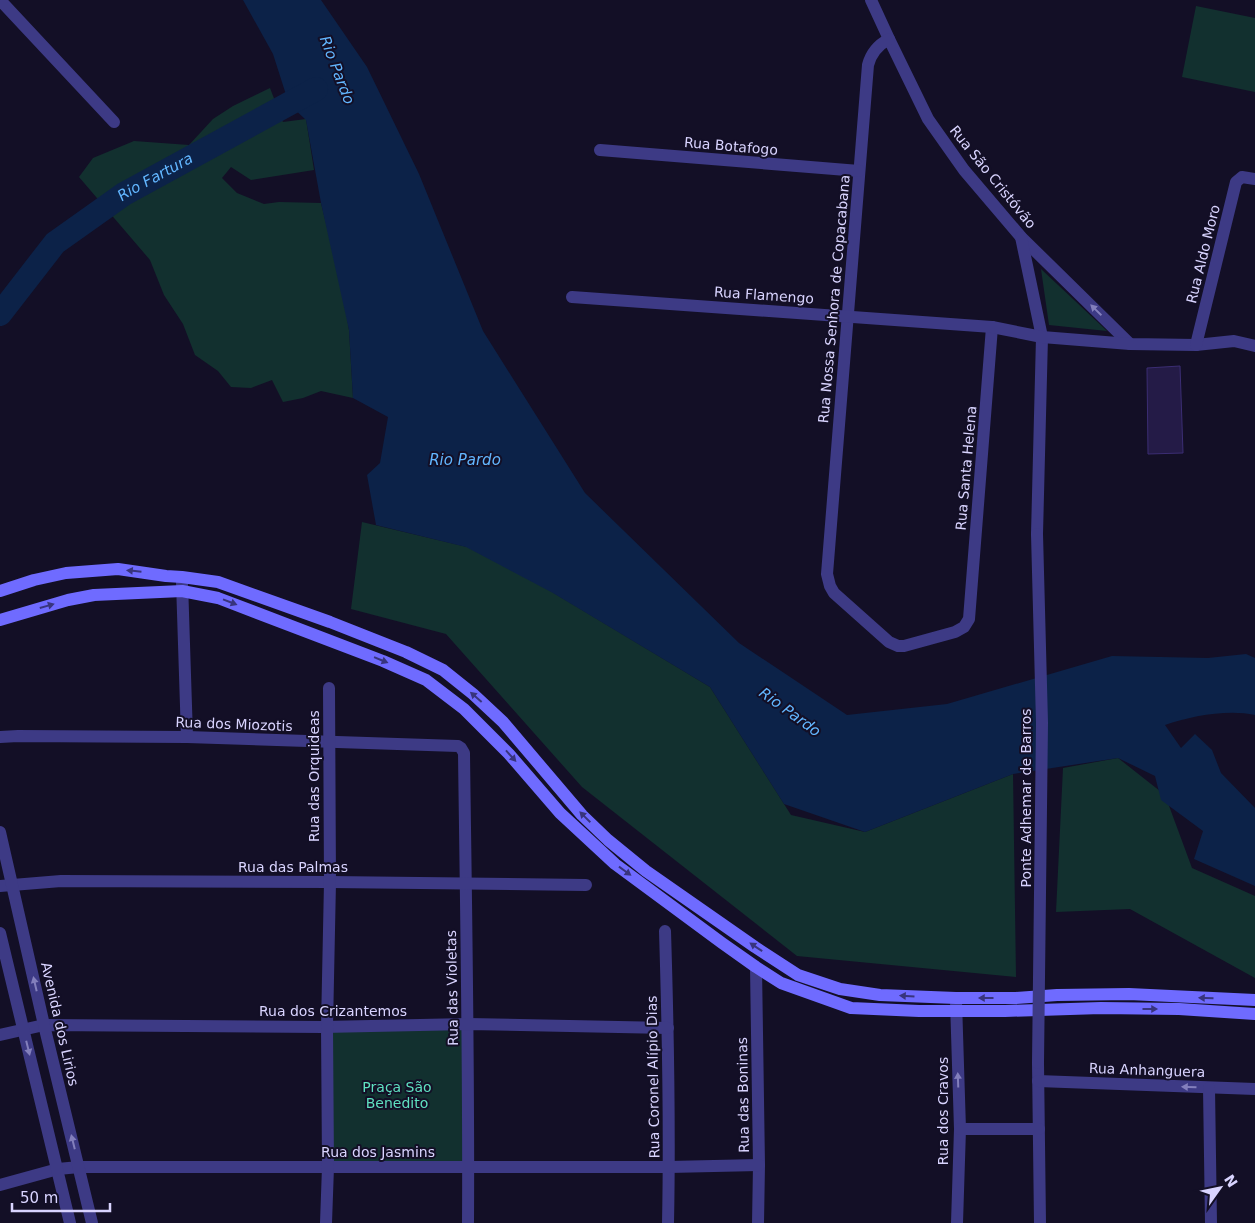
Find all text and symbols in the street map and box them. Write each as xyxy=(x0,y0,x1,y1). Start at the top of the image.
water label: Rio Pardo xyxy=(316,33,358,107)
street label: Rua São Cristóvão xyxy=(947,122,1039,232)
street label: Rua Botafogo xyxy=(683,134,779,158)
water label: Rio Fartura xyxy=(114,149,196,205)
street label: Rua Nossa Senhora de Copacabana xyxy=(815,174,853,424)
street label: Rua Aldo Moro xyxy=(1183,203,1223,305)
street label: Rua Flamengo xyxy=(714,284,814,306)
one-way arrow xyxy=(1090,304,1102,316)
street label: Rua Santa Helena xyxy=(953,405,979,531)
water label: Rio Pardo xyxy=(429,451,501,469)
one-way arrow xyxy=(126,567,142,575)
one-way arrow xyxy=(222,599,237,607)
one-way arrow xyxy=(39,602,54,610)
one-way arrow xyxy=(374,657,388,665)
water label: Rio Pardo xyxy=(756,684,824,740)
one-way arrow xyxy=(470,692,483,703)
street label: Ponte Adhemar de Barros xyxy=(1018,708,1034,888)
street label: Rua das Orquideas xyxy=(306,710,322,842)
street label: Rua dos Miozotis xyxy=(175,714,293,734)
one-way arrow xyxy=(505,749,516,762)
one-way arrow xyxy=(579,812,591,824)
street label: Rua das Palmas xyxy=(238,859,348,875)
one-way arrow xyxy=(618,865,631,876)
street label: Rua das Violetas xyxy=(443,930,461,1046)
one-way arrow xyxy=(749,942,763,952)
street label: Avenida dos Lirios xyxy=(38,960,82,1088)
one-way arrow xyxy=(31,976,39,991)
one-way arrow xyxy=(899,992,915,1000)
one-way arrow xyxy=(1198,993,1214,1001)
one-way arrow xyxy=(978,994,994,1002)
street label: Rua Coronel Alípio Dias xyxy=(644,995,662,1159)
street label: Rua dos Crizantemos xyxy=(259,1003,407,1019)
one-way arrow xyxy=(1142,1005,1158,1013)
street label: Rua das Boninas xyxy=(734,1037,752,1153)
one-way arrow xyxy=(24,1041,32,1056)
street label: Rua dos Cravos xyxy=(935,1057,951,1165)
street label: Rua Anhanguera xyxy=(1089,1060,1205,1080)
one-way arrow xyxy=(954,1072,962,1088)
park label: Praça São Benedito xyxy=(362,1079,432,1111)
one-way arrow xyxy=(1181,1082,1197,1090)
one-way arrow xyxy=(69,1134,77,1149)
street label: Rua dos Jasmins xyxy=(321,1144,435,1160)
north arrow xyxy=(1195,1163,1245,1213)
text: N xyxy=(1221,1172,1241,1190)
scale bar xyxy=(12,1180,110,1212)
text: 50 m xyxy=(20,1189,58,1207)

